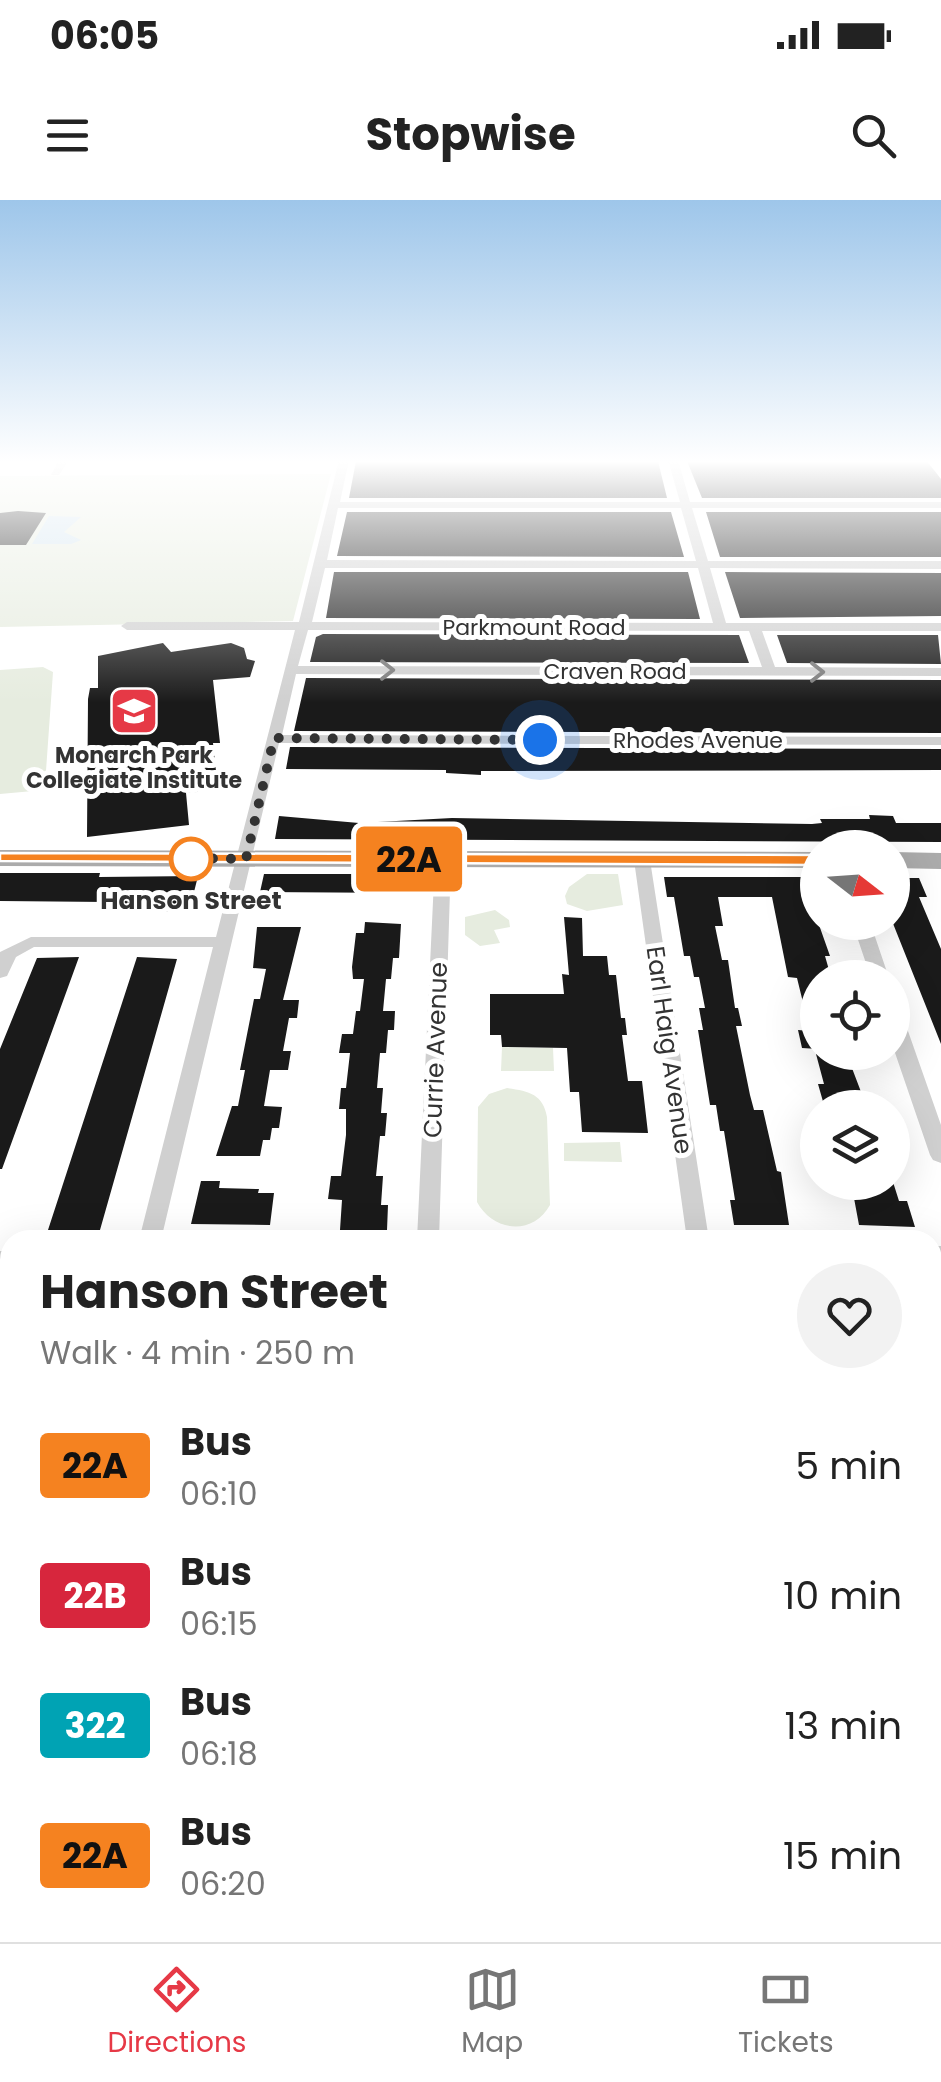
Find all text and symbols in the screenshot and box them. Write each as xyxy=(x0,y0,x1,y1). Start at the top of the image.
text: 06:05 xyxy=(50,9,159,62)
text: Stopwise xyxy=(365,103,576,166)
icon: menu xyxy=(40,108,95,163)
icon: search xyxy=(846,108,901,163)
street label: Parkmount Road xyxy=(442,612,626,643)
street label: Craven Road xyxy=(543,656,687,687)
one-way arrow xyxy=(380,659,396,681)
one-way arrow xyxy=(810,661,826,682)
school or university icon: Monarch Park Collegiate Institute xyxy=(108,685,160,737)
your location xyxy=(515,715,565,765)
street label: Rhodes Avenue xyxy=(613,725,783,756)
place label: Monarch Park Collegiate Institute xyxy=(26,740,242,796)
line badge: 22A xyxy=(352,826,466,892)
north arrow xyxy=(800,830,910,940)
map controls xyxy=(800,830,910,1200)
text: 22A xyxy=(376,835,442,884)
marker: Hanson Street xyxy=(170,838,212,880)
place label: Hanson Street xyxy=(100,883,282,918)
street label: Earl Haig Avenue xyxy=(638,944,701,1156)
button: locate xyxy=(800,960,910,1070)
street label: Currie Avenue xyxy=(415,961,456,1139)
button: layers xyxy=(800,1090,910,1200)
text: Hanson Street xyxy=(40,1258,388,1325)
button: heart xyxy=(797,1263,902,1368)
text: Walk · 4 min · 250 m xyxy=(40,1330,355,1375)
text: Bus xyxy=(180,1415,252,1468)
text: 5 min xyxy=(795,1439,902,1492)
text: 22A xyxy=(62,1441,128,1490)
text: 06:10 xyxy=(180,1471,258,1516)
text: Bus xyxy=(180,1545,252,1598)
text: 10 min xyxy=(783,1569,902,1622)
text: 22B xyxy=(63,1571,127,1620)
text: 06:15 xyxy=(180,1601,258,1646)
text: Bus xyxy=(180,1675,252,1728)
text: 13 min xyxy=(785,1699,902,1752)
text: 322 xyxy=(64,1701,126,1750)
text: 06:18 xyxy=(180,1731,258,1776)
text: Bus xyxy=(180,1805,252,1858)
text: 15 min xyxy=(783,1829,902,1882)
text: 22A xyxy=(62,1831,128,1880)
text: 06:20 xyxy=(180,1861,266,1906)
tab: Directions xyxy=(107,1962,246,2064)
tab: Map xyxy=(461,1962,523,2064)
tab: Tickets xyxy=(738,1962,834,2064)

